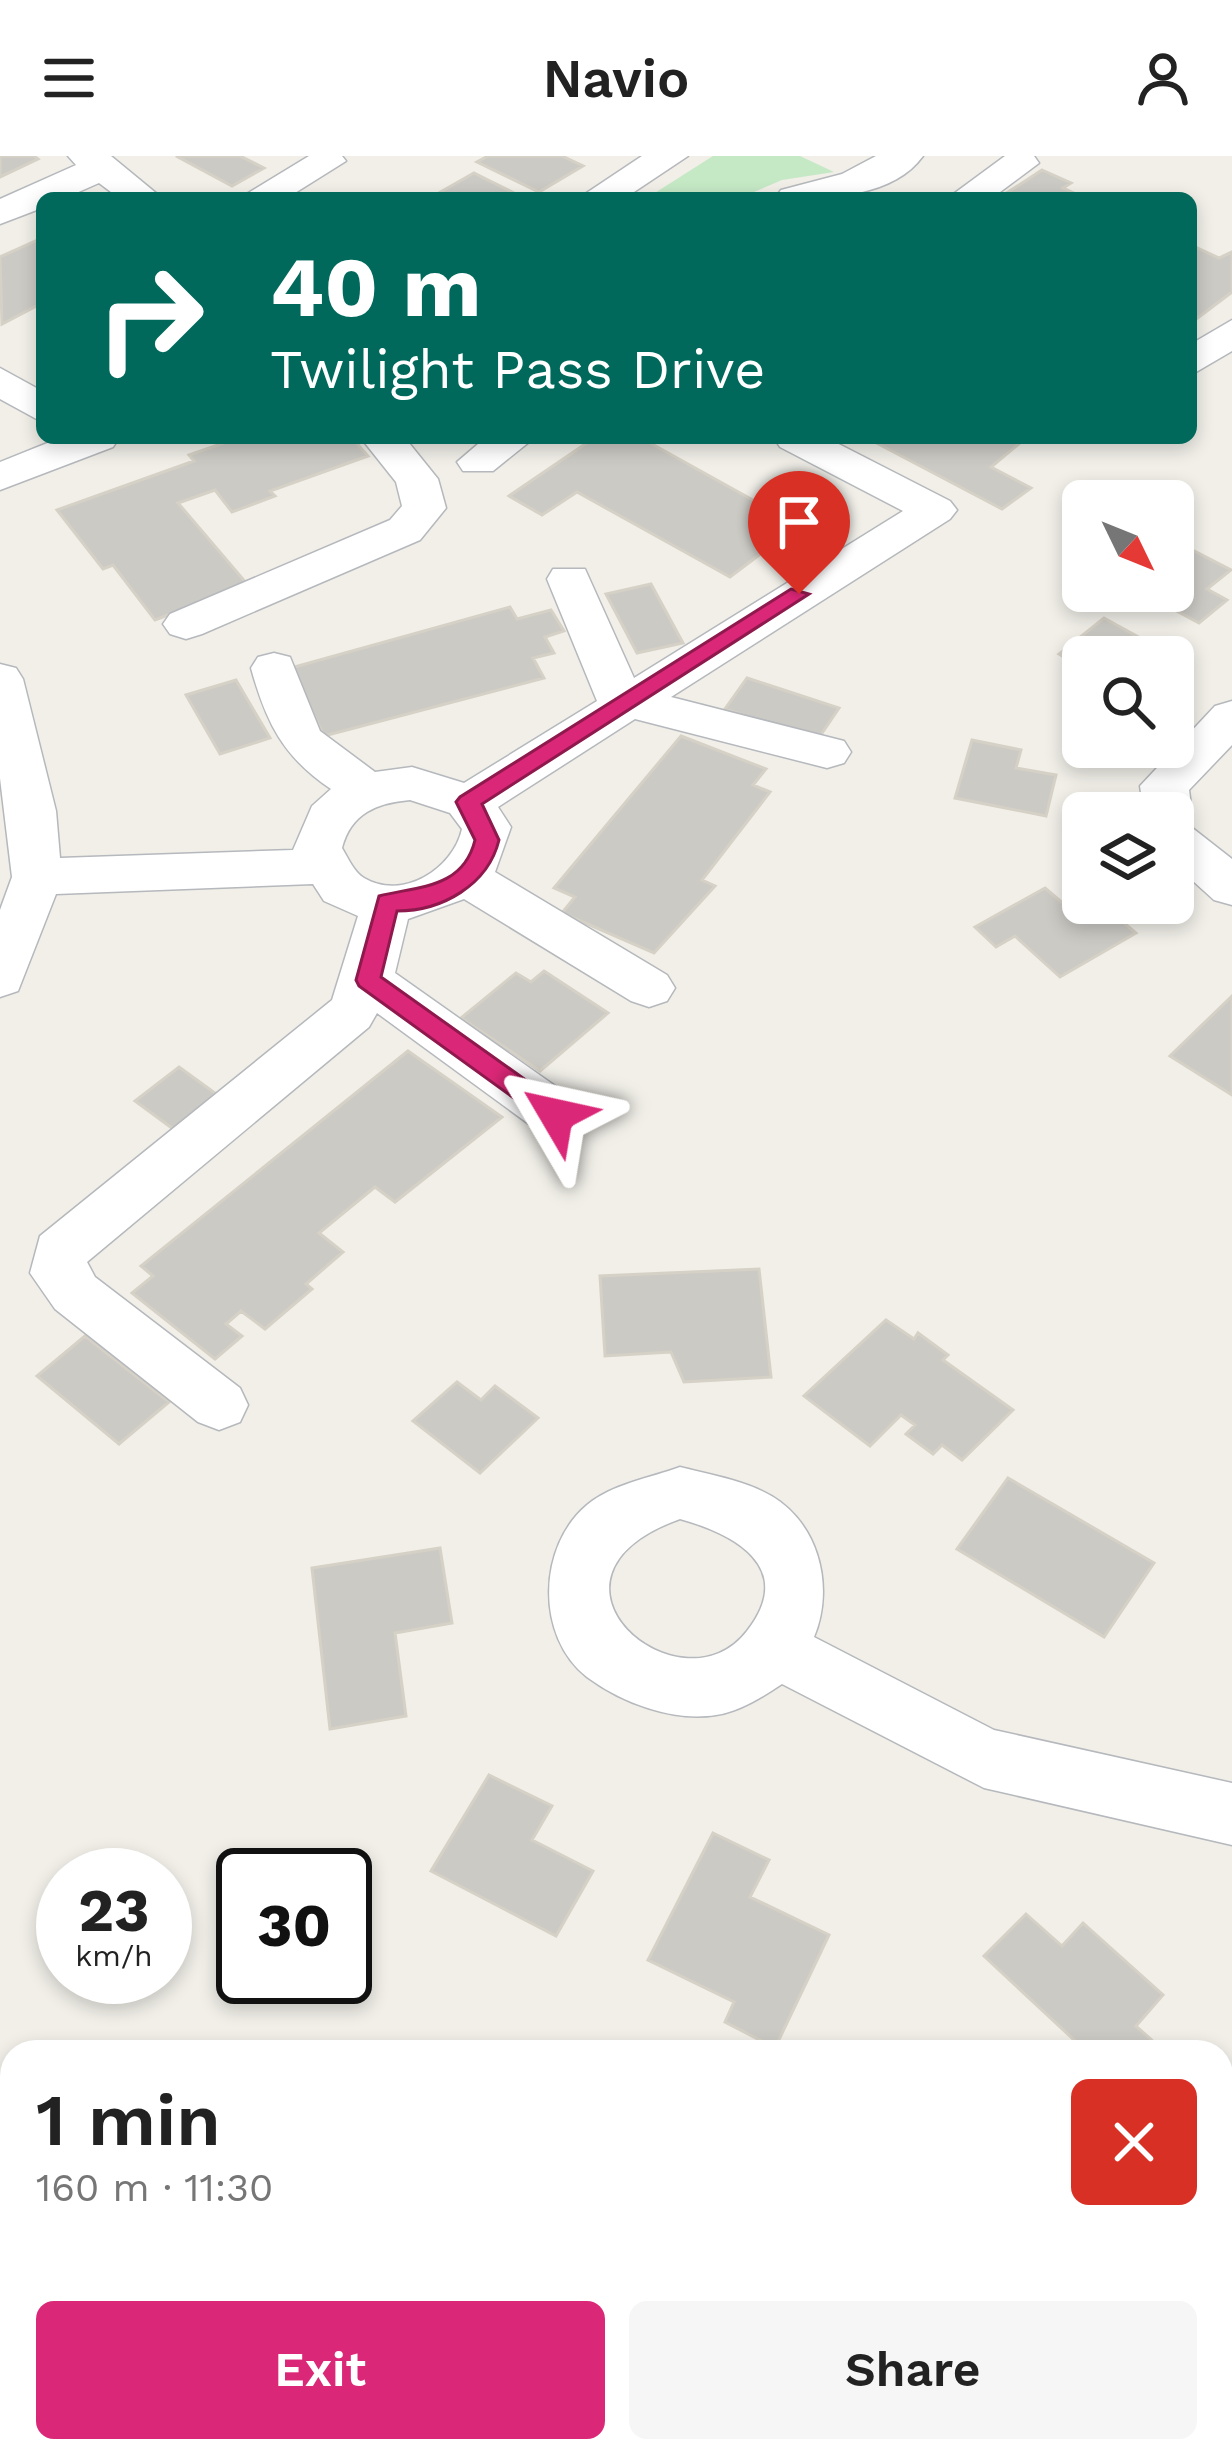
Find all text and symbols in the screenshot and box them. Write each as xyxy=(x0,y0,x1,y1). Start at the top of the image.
icon: menu xyxy=(36,45,102,111)
icon: person xyxy=(1130,45,1196,111)
text: Navio xyxy=(543,47,689,110)
text: 40 m xyxy=(270,238,481,336)
icon: right xyxy=(72,240,228,396)
text: Twilight Pass Drive xyxy=(270,338,766,401)
pin xyxy=(748,471,850,594)
north arrow xyxy=(1062,480,1194,612)
map controls xyxy=(1062,480,1194,924)
icon: arrive xyxy=(766,489,832,555)
button: search xyxy=(1062,636,1194,768)
button: layers xyxy=(1062,792,1194,924)
position arrow xyxy=(493,1052,619,1178)
speed limit sign: 30 xyxy=(216,1848,372,2004)
text: 23 xyxy=(78,1875,150,1946)
text: km/h xyxy=(75,1938,153,1973)
text: 1 min xyxy=(36,2078,221,2162)
button: close xyxy=(1071,2079,1197,2205)
text: 160 m · 11:30 xyxy=(36,2165,273,2210)
button: Exit xyxy=(36,2301,605,2439)
button: Share xyxy=(629,2301,1197,2439)

